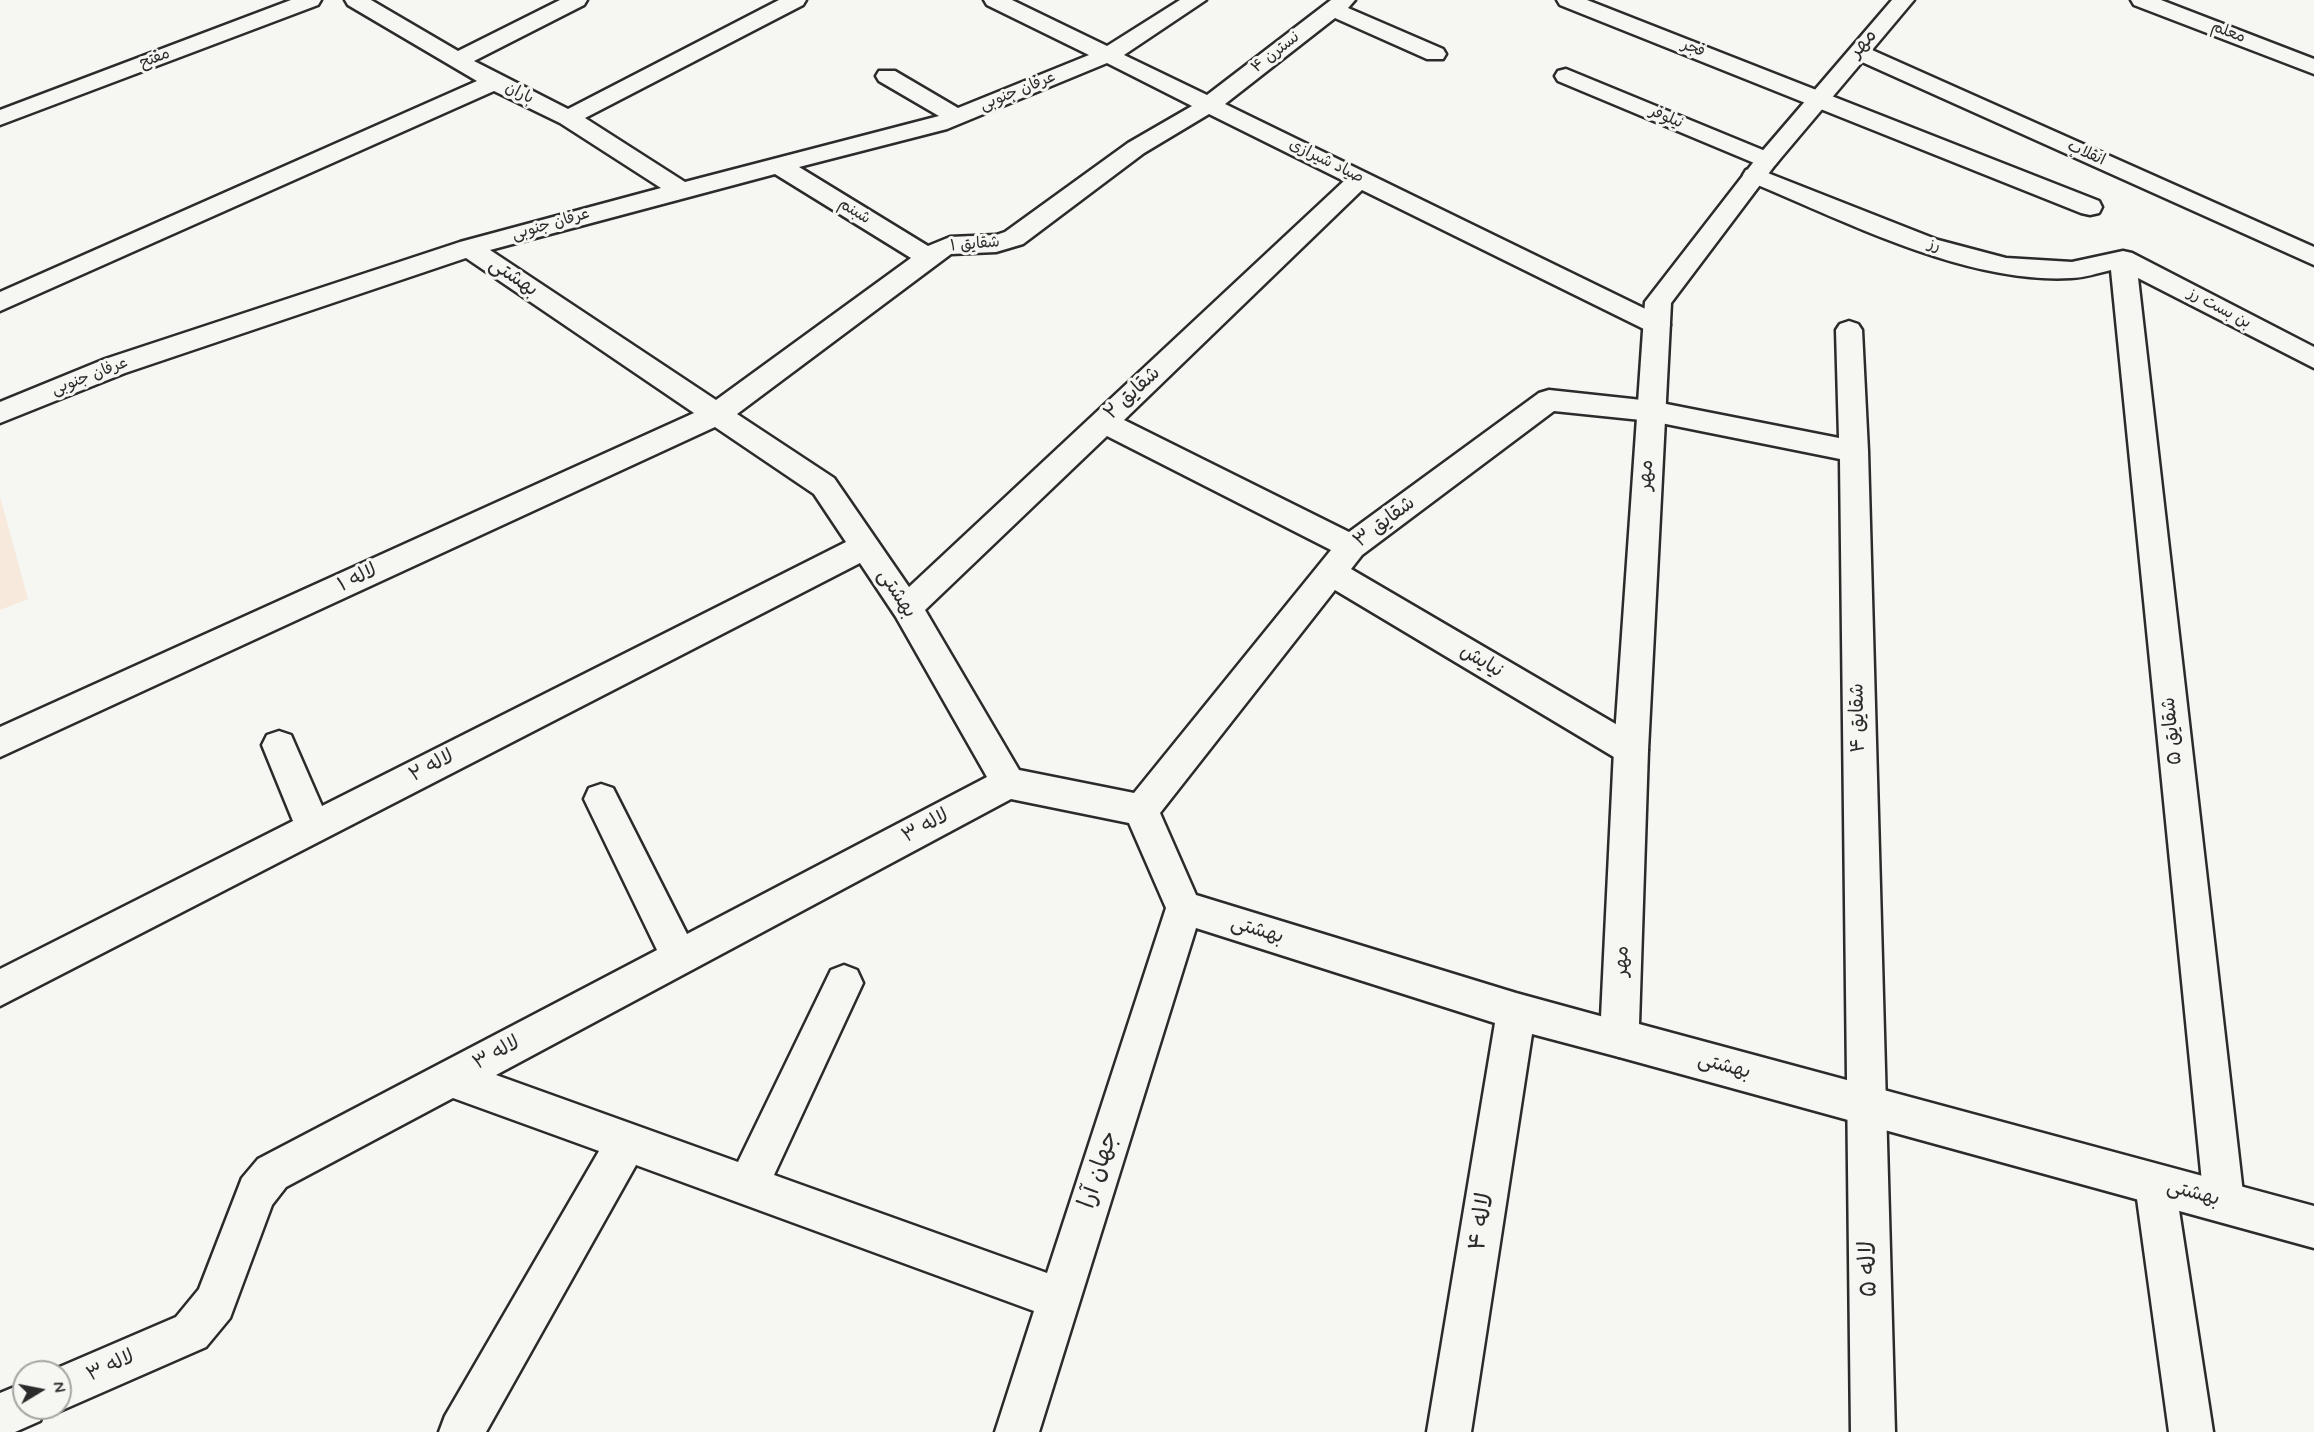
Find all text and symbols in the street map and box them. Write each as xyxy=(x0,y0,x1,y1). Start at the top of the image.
street label: معلم xyxy=(2208,18,2248,48)
street label: مهر xyxy=(1845,25,1883,63)
street label: نسترن ۴ xyxy=(1248,28,1304,78)
street label: فجر xyxy=(1678,36,1708,62)
street label: مفتح xyxy=(137,44,173,74)
street label: عرفان جنوبی xyxy=(977,68,1059,116)
street label: باران xyxy=(502,79,536,109)
street label: نیلوفر xyxy=(1646,102,1686,134)
street label: صیاد شیرازی xyxy=(1285,136,1367,188)
street label: انقلاب xyxy=(2064,137,2108,171)
street label: شبنم xyxy=(834,195,874,229)
street label: عرفان جنوبی xyxy=(510,205,592,245)
street label: شقایق ۱ xyxy=(949,233,1001,257)
street label: رز xyxy=(1925,235,1943,257)
street label: بهشتی xyxy=(484,253,542,303)
street label: بن بست رز xyxy=(2184,284,2254,334)
street label: عرفان جنوبی xyxy=(49,354,131,400)
street label: شقایق ۲ xyxy=(1100,362,1166,426)
street label: مهر xyxy=(1634,459,1660,491)
street label: شقایق ۳ xyxy=(1349,492,1421,554)
street label: لاله ۱ xyxy=(334,560,382,598)
street label: بهشتی xyxy=(871,565,921,623)
street label: نیایش xyxy=(1455,640,1507,684)
street label: شقایق ۴ xyxy=(1846,683,1872,753)
street label: شقایق ۵ xyxy=(2157,696,2189,766)
street label: لاله ۲ xyxy=(406,746,458,788)
street label: لاله ۳ xyxy=(898,805,954,849)
street label: بهشتی xyxy=(1228,912,1286,950)
street label: مهر xyxy=(1610,945,1636,977)
street label: لاله ۳ xyxy=(469,1032,525,1076)
street label: بهشتی xyxy=(1695,1048,1753,1086)
street label: جهان آرا xyxy=(1074,1128,1126,1212)
street label: بهشتی xyxy=(2164,1175,2222,1213)
street label: لاله ۴ xyxy=(1464,1191,1502,1253)
street label: لاله ۵ xyxy=(1855,1240,1885,1298)
street label: لاله ۳ xyxy=(83,1346,139,1388)
north arrow xyxy=(12,1360,72,1420)
text: N xyxy=(47,1380,70,1394)

